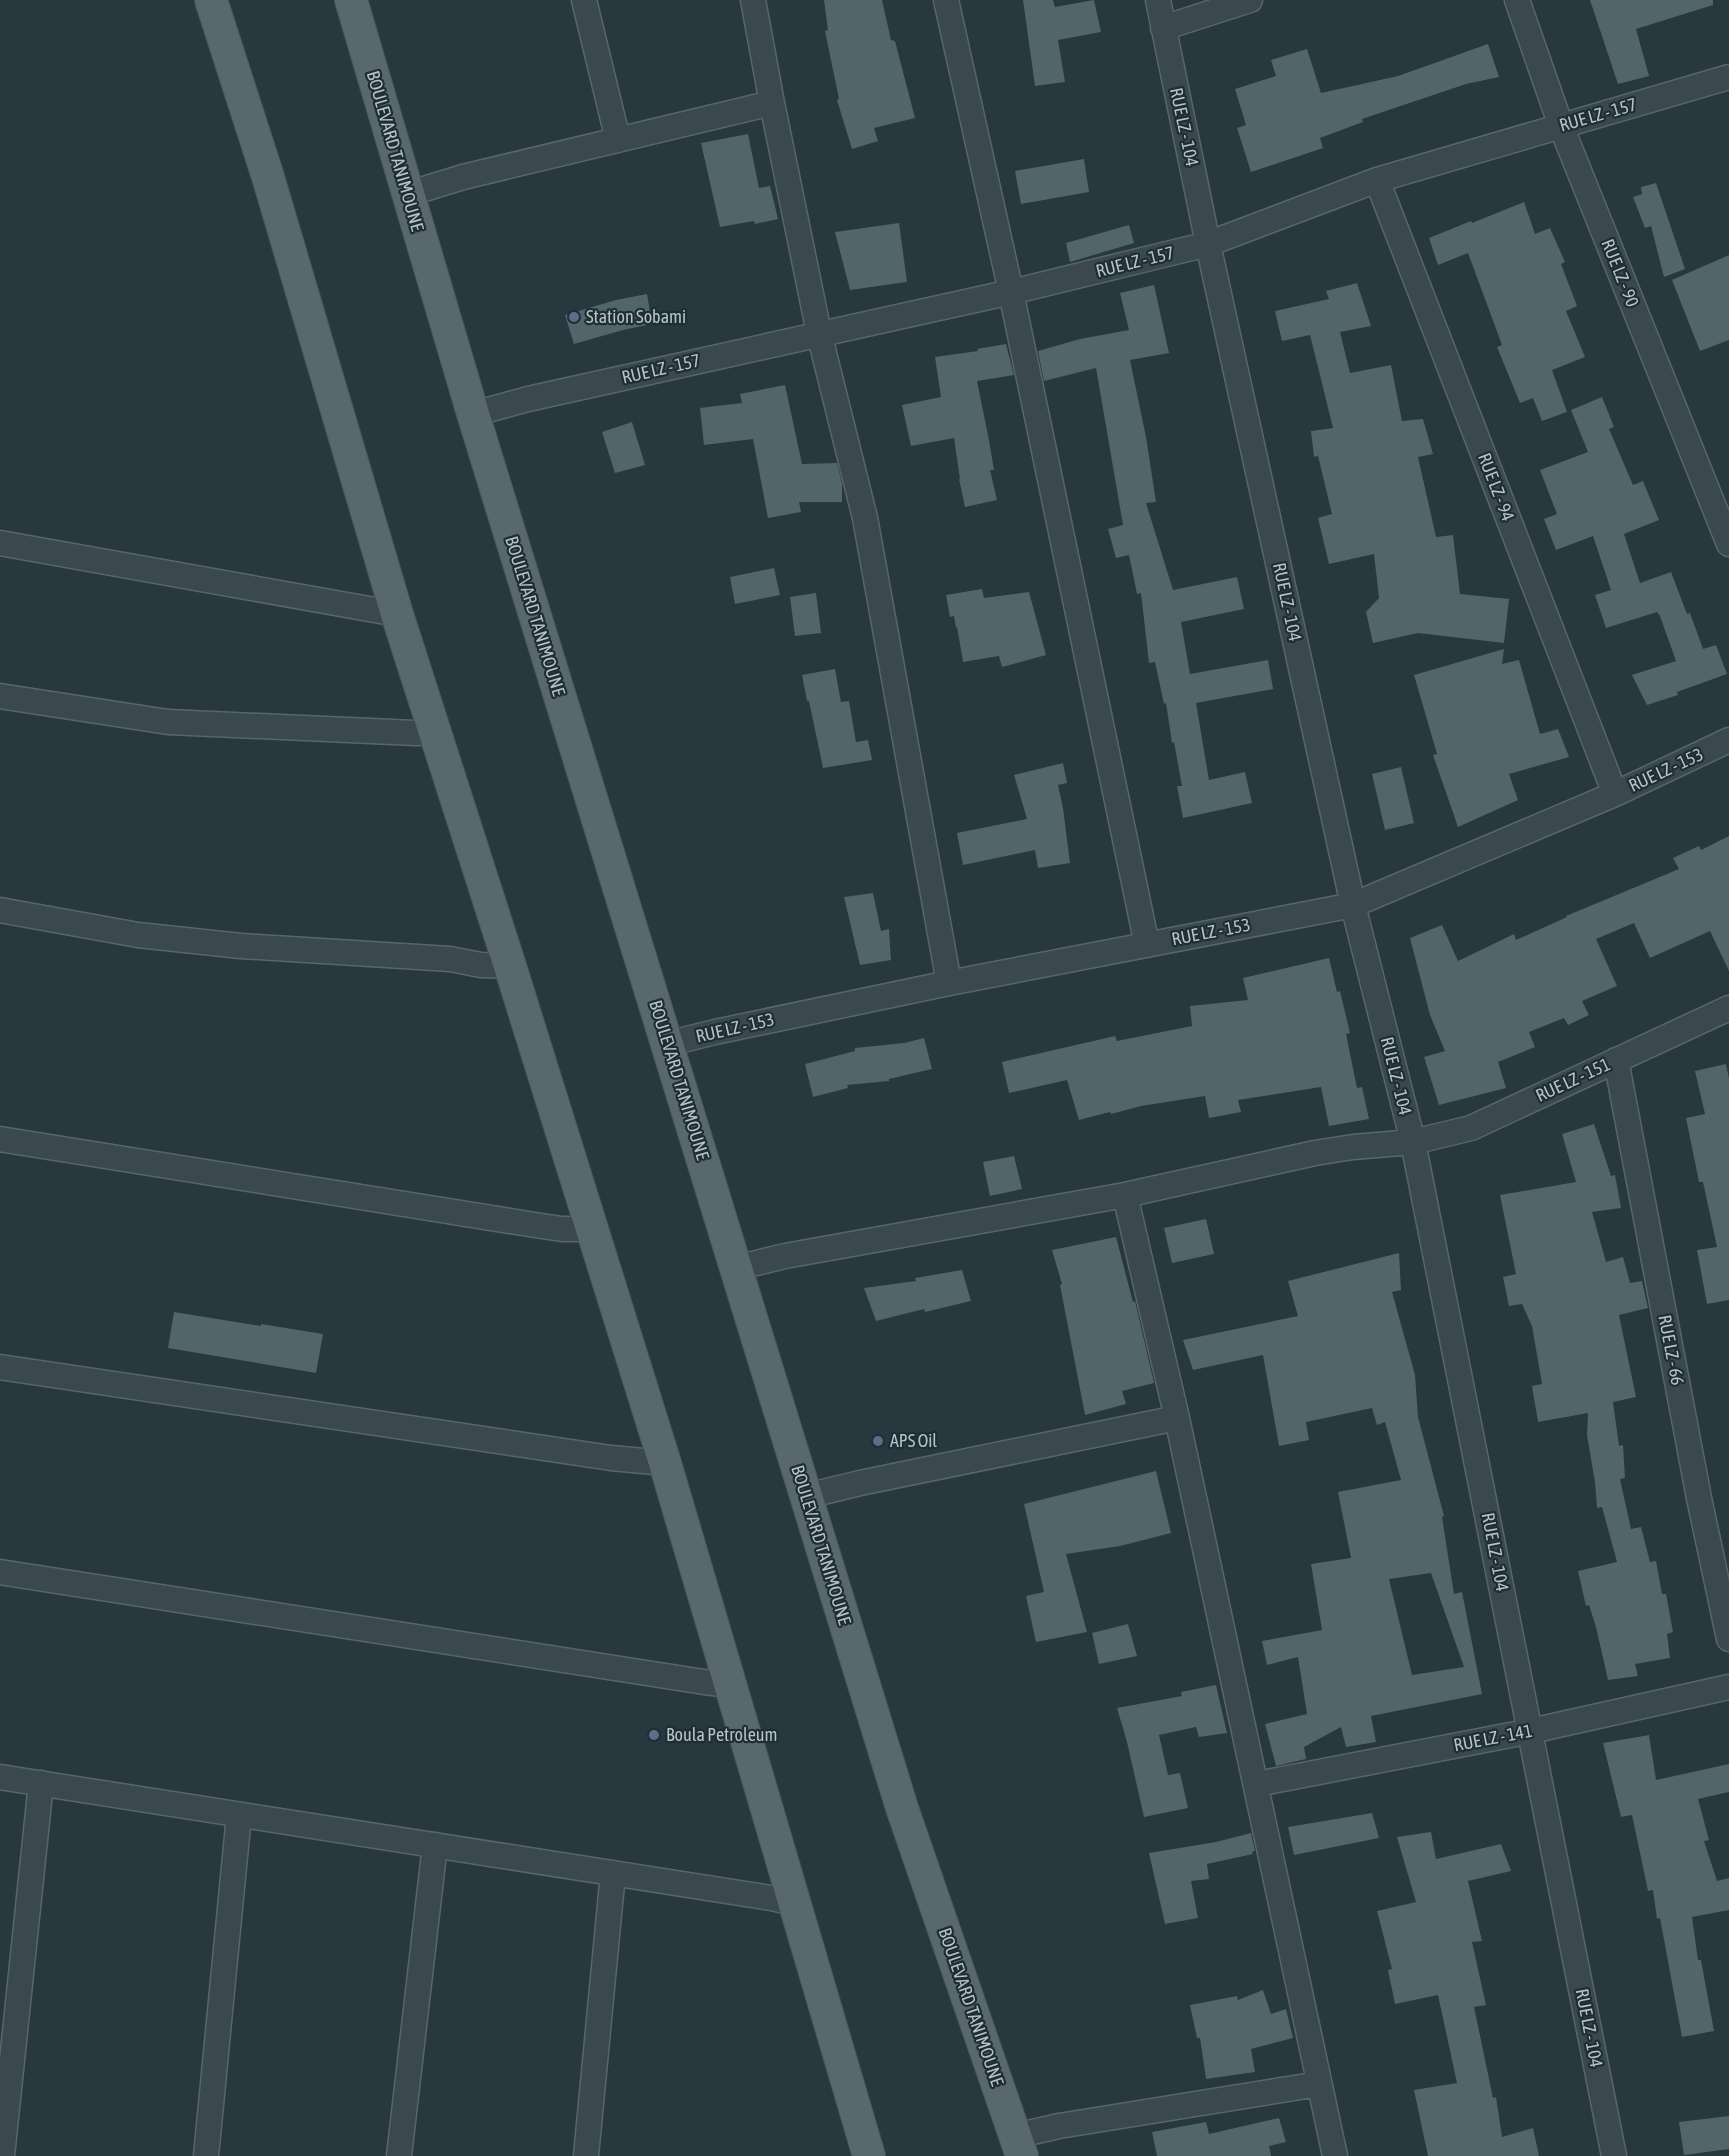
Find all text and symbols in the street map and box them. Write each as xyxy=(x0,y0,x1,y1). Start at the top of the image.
street label: BOULEVARD TANIMOUNE xyxy=(363,68,429,234)
street label: RUE LZ - 104 xyxy=(1166,86,1203,168)
street label: RUE LZ - 157 xyxy=(1557,93,1639,136)
street label: RUE LZ - 90 xyxy=(1597,236,1644,310)
street label: RUE LZ - 157 xyxy=(1094,242,1176,281)
place label: Station Sobami xyxy=(586,306,686,327)
marker: Station Sobami xyxy=(567,310,581,324)
street label: RUE LZ - 157 xyxy=(620,349,702,388)
street label: RUE LZ - 94 xyxy=(1474,450,1519,524)
street label: BOULEVARD TANIMOUNE xyxy=(501,533,570,699)
street label: RUE LZ - 104 xyxy=(1269,561,1306,643)
street label: RUE LZ - 153 xyxy=(1625,743,1706,796)
street label: RUE LZ - 153 xyxy=(1170,914,1252,949)
street label: BOULEVARD TANIMOUNE xyxy=(645,997,714,1163)
street label: RUE LZ - 153 xyxy=(694,1008,776,1047)
street label: RUE LZ - 104 xyxy=(1377,1035,1416,1117)
street label: RUE LZ - 151 xyxy=(1532,1053,1613,1106)
street label: RUE LZ - 66 xyxy=(1654,1313,1689,1387)
place label: APS Oil xyxy=(890,1430,937,1451)
marker: APS Oil xyxy=(871,1434,885,1448)
street label: BOULEVARD TANIMOUNE xyxy=(787,1462,856,1628)
street label: RUE LZ - 104 xyxy=(1478,1511,1513,1593)
street label: RUE LZ - 141 xyxy=(1452,1720,1534,1755)
place label: Boula Petroleum xyxy=(666,1724,777,1745)
marker: Boula Petroleum xyxy=(647,1728,661,1742)
street label: BOULEVARD TANIMOUNE xyxy=(935,1925,1008,2089)
street label: RUE LZ - 104 xyxy=(1572,1987,1607,2069)

